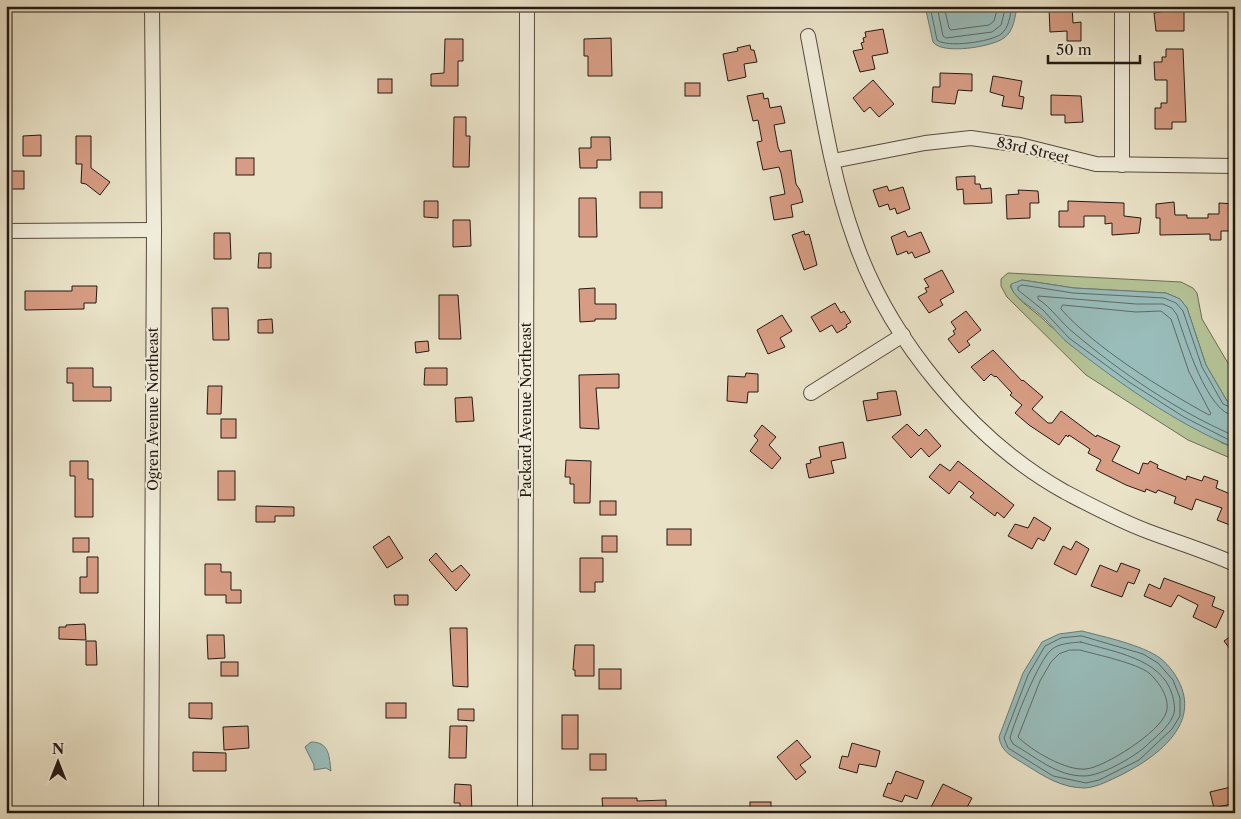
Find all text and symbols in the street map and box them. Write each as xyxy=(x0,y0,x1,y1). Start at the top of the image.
scale bar xyxy=(1048,32,1141,64)
text: 50 m xyxy=(1056,40,1092,59)
street label: 83rd Street xyxy=(995,133,1071,167)
street label: Packard Avenue Northeast xyxy=(517,322,535,498)
street label: Ogren Avenue Northeast xyxy=(144,327,162,491)
north arrow xyxy=(32,736,82,786)
text: N xyxy=(52,740,64,758)

